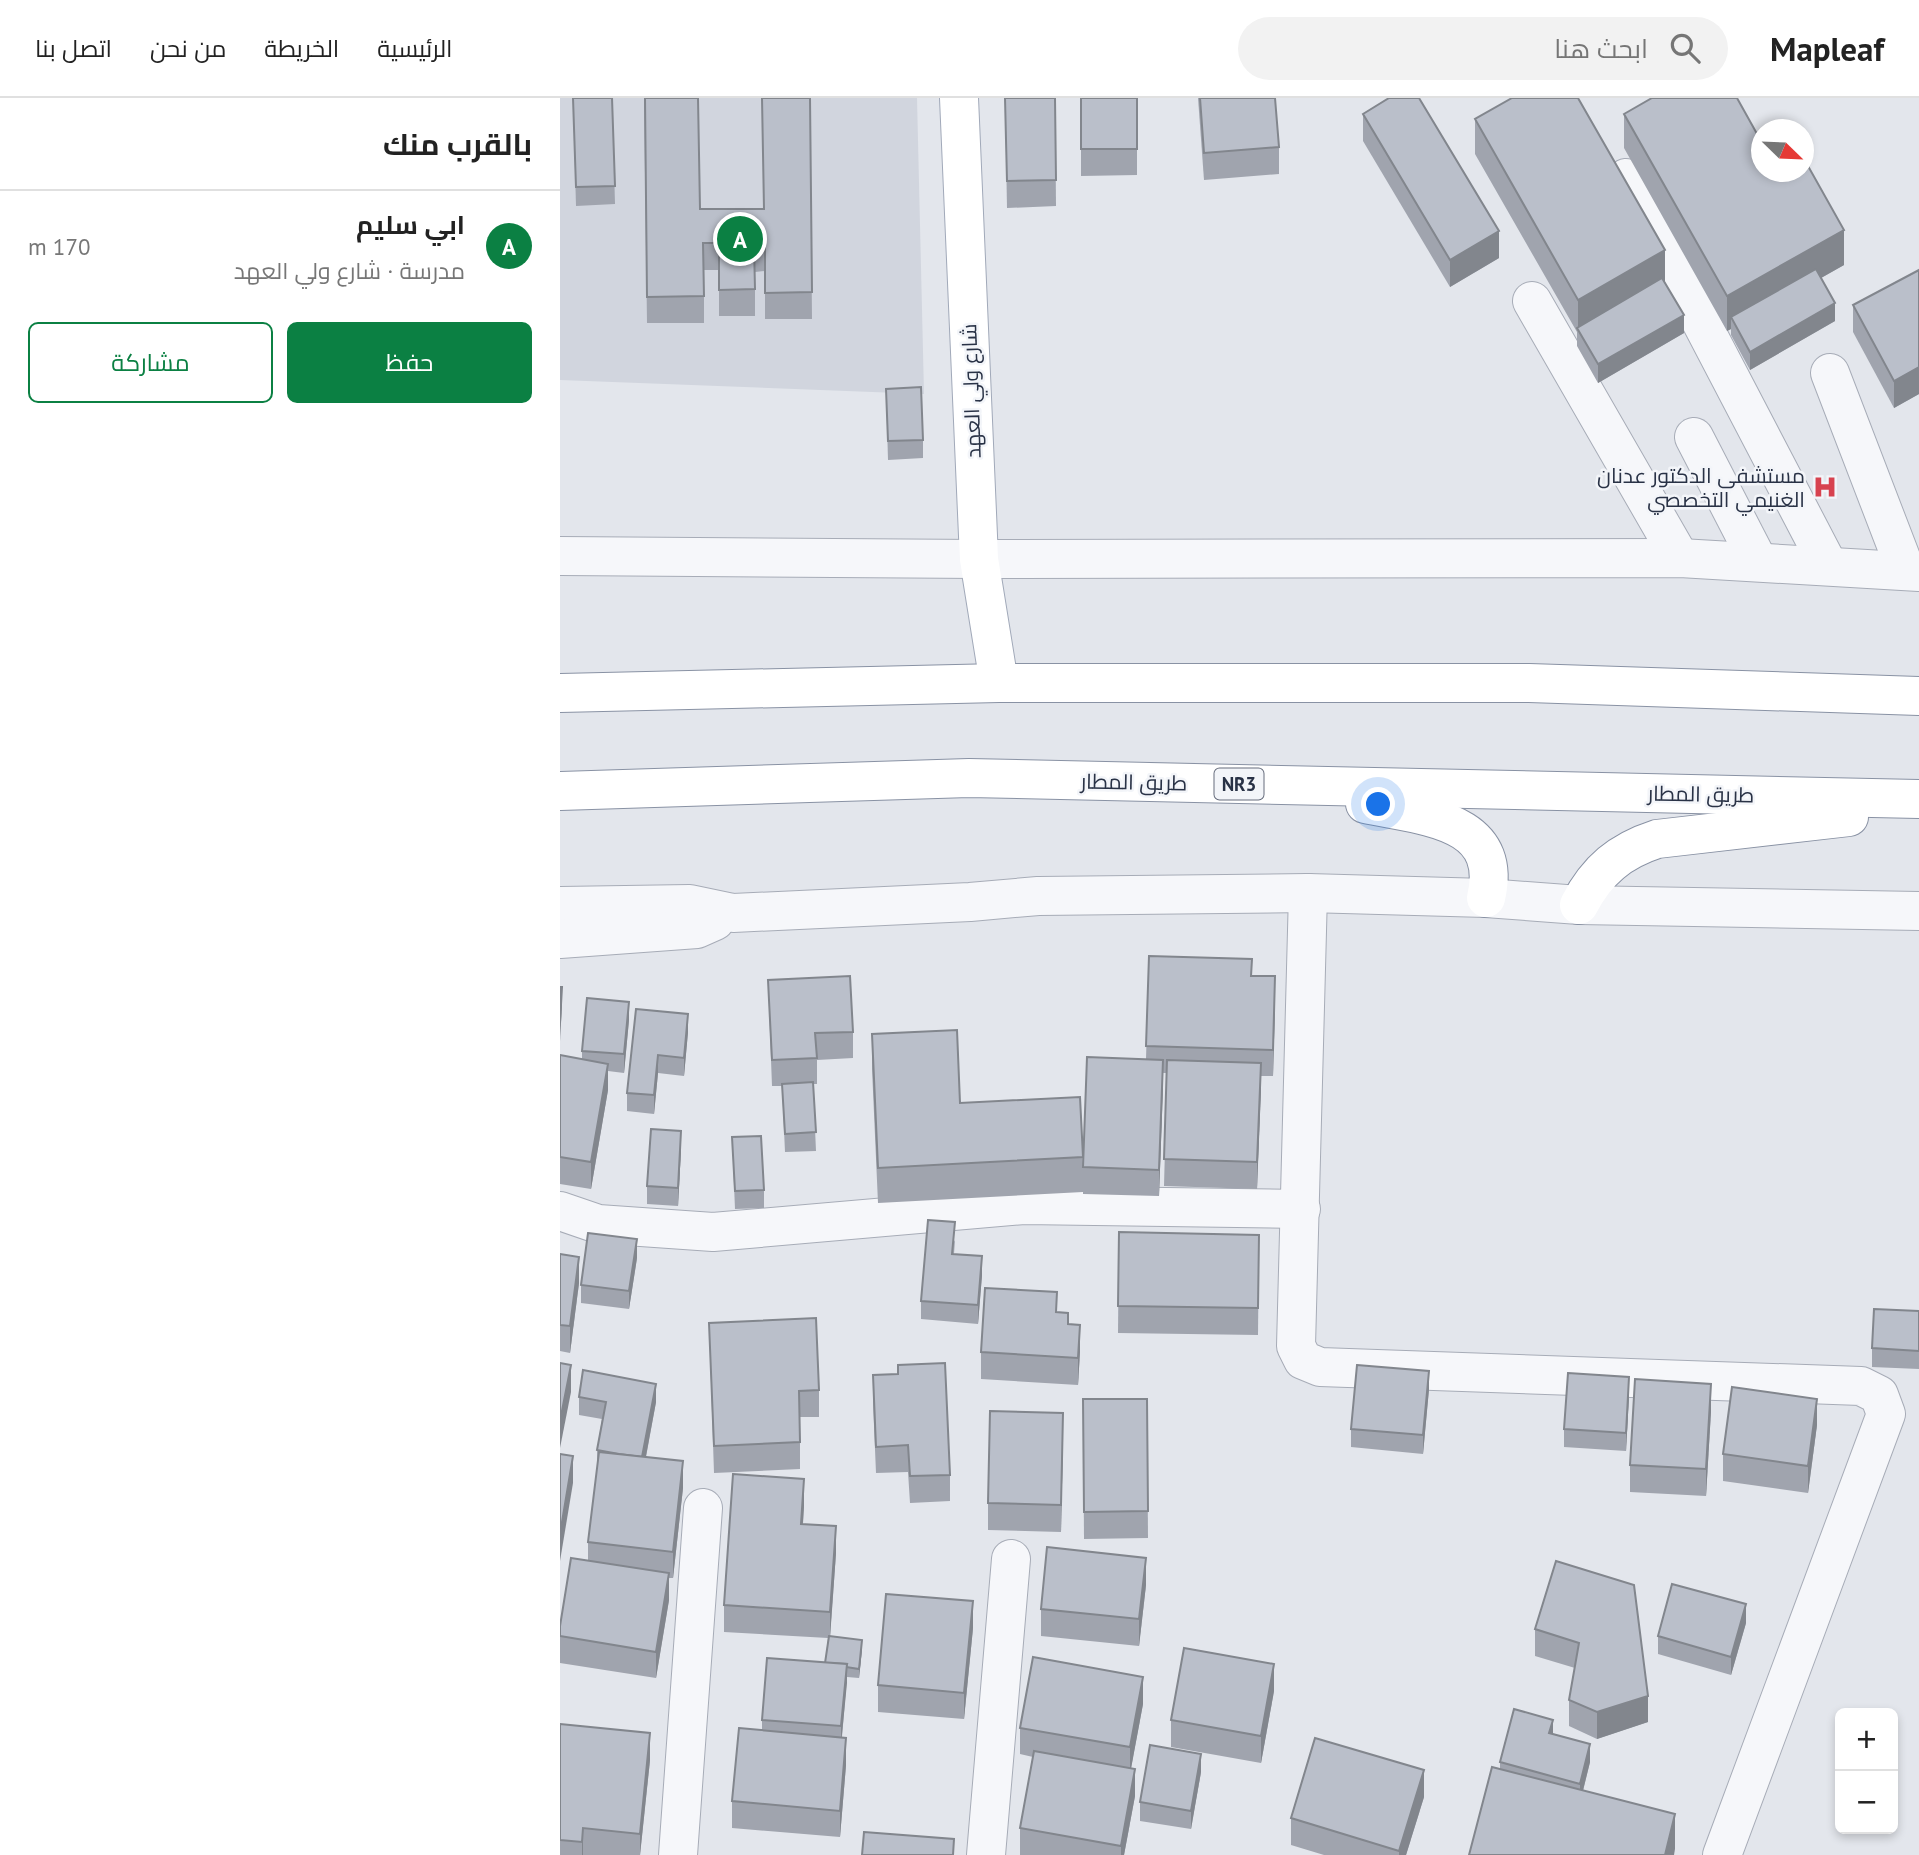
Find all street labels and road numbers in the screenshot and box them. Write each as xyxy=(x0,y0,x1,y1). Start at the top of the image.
street label: شارع ولي العهد xyxy=(955,323,990,459)
street label: طريق المطار xyxy=(1079,768,1188,796)
road number: NR3 xyxy=(1214,768,1264,800)
street label: طريق المطار xyxy=(1646,780,1755,808)

